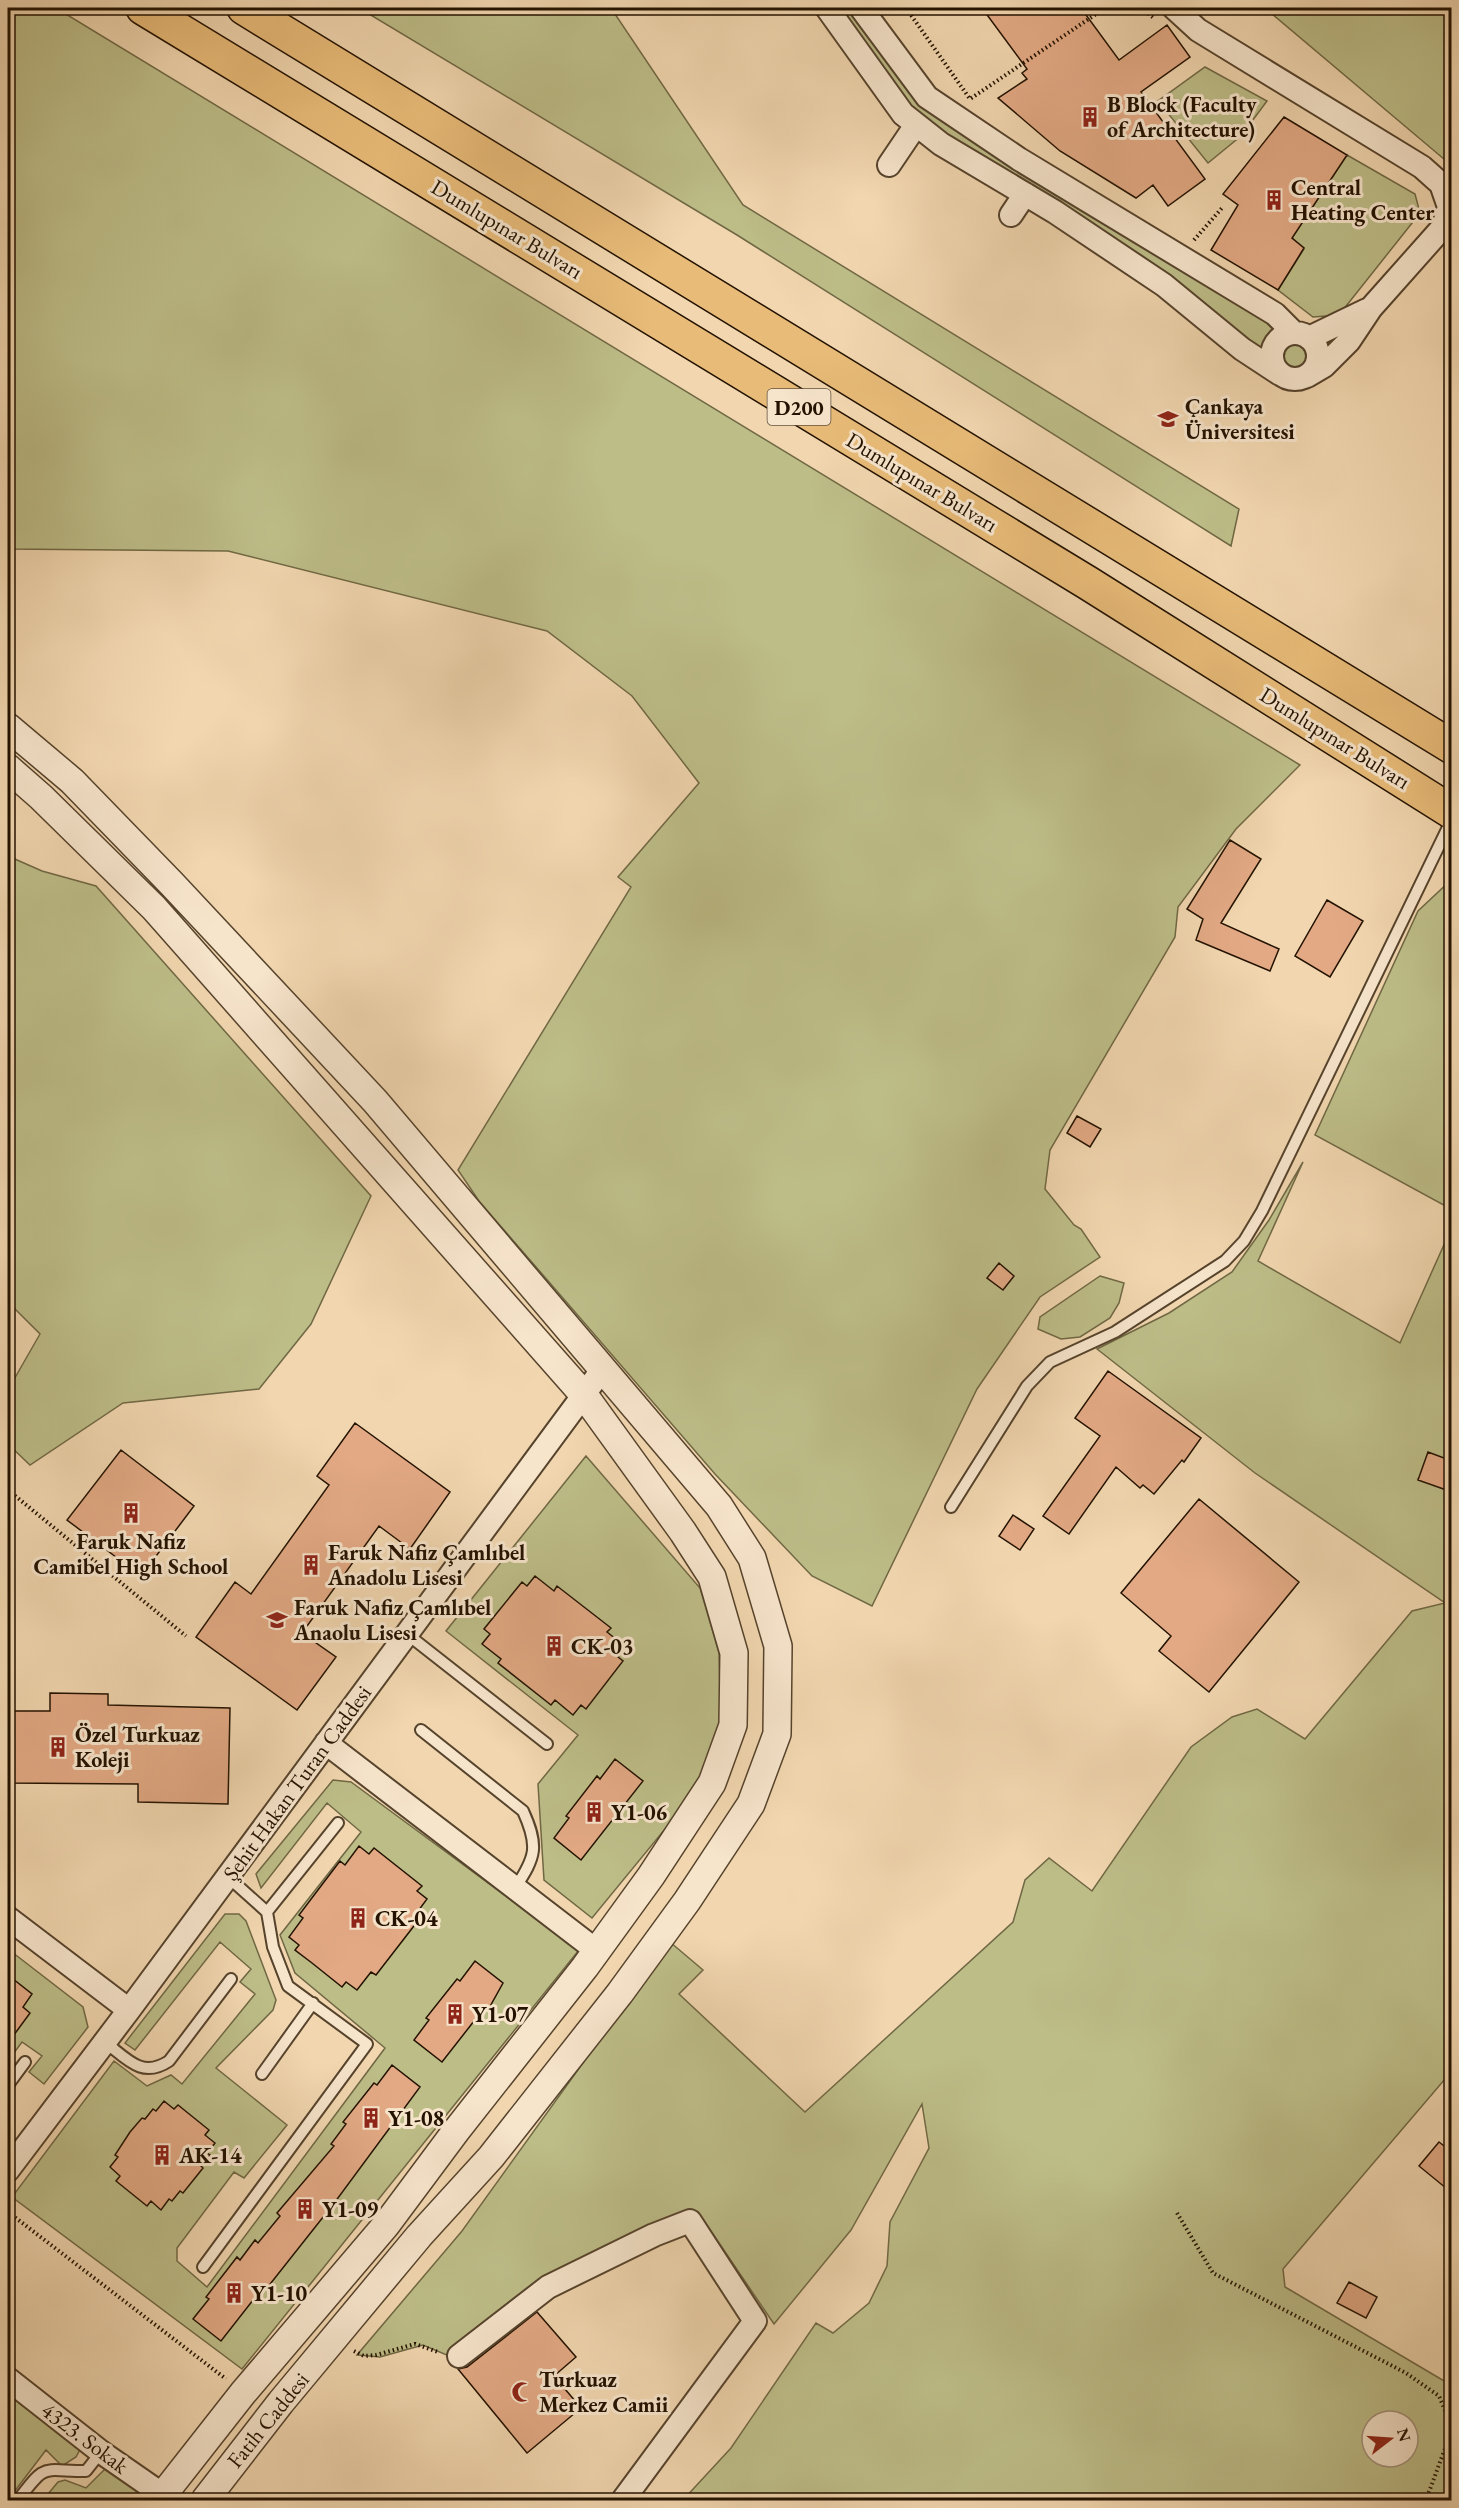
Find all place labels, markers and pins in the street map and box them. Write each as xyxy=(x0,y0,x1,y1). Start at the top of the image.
place label: B Block (Faculty of Architecture) xyxy=(1107,90,1257,144)
building icon: B Block (Faculty of Architecture) xyxy=(1078,105,1102,129)
place label: Central Heating Center xyxy=(1291,173,1435,227)
building icon: Central Heating Center xyxy=(1262,188,1286,212)
place label: Çankaya Üniversitesi xyxy=(1185,392,1295,446)
school or university icon: Çankaya Üniversitesi xyxy=(1156,407,1180,431)
building icon: Faruk Nafiz Camibel High School xyxy=(119,1501,143,1525)
place label: Faruk Nafiz Camibel High School xyxy=(34,1527,228,1581)
place label: Faruk Nafiz Çamlıbel Anadolu Lisesi xyxy=(327,1538,525,1592)
building icon: Faruk Nafiz Çamlıbel Anadolu Lisesi xyxy=(299,1553,323,1577)
place label: Faruk Nafiz Çamlıbel Anaolu Lisesi xyxy=(293,1593,491,1647)
school or university icon: Faruk Nafiz Çamlıbel Anaolu Lisesi xyxy=(265,1608,289,1632)
place label: CK-03 xyxy=(571,1632,634,1661)
building icon: CK-03 xyxy=(542,1634,566,1658)
place label: Özel Turkuaz Koleji xyxy=(75,1720,200,1774)
building icon: Özel Turkuaz Koleji xyxy=(46,1735,70,1759)
place label: Y1-06 xyxy=(611,1798,668,1827)
building icon: Y1-06 xyxy=(582,1800,606,1824)
place label: CK-04 xyxy=(375,1904,438,1933)
building icon: CK-04 xyxy=(346,1906,370,1930)
place label: Y1-07 xyxy=(472,2000,529,2029)
building icon: Y1-07 xyxy=(443,2002,467,2026)
place label: Y1-08 xyxy=(388,2104,444,2133)
building icon: Y1-08 xyxy=(359,2106,383,2130)
place label: AK-14 xyxy=(178,2141,242,2170)
building icon: AK-14 xyxy=(150,2143,174,2167)
place label: Y1-09 xyxy=(322,2195,379,2224)
building icon: Y1-09 xyxy=(293,2197,317,2221)
place label: Y1-10 xyxy=(251,2279,308,2308)
building icon: Y1-10 xyxy=(222,2281,246,2305)
place label: Turkuaz Merkez Camii xyxy=(539,2365,669,2419)
mosque icon: Turkuaz Merkez Camii xyxy=(510,2380,534,2404)

